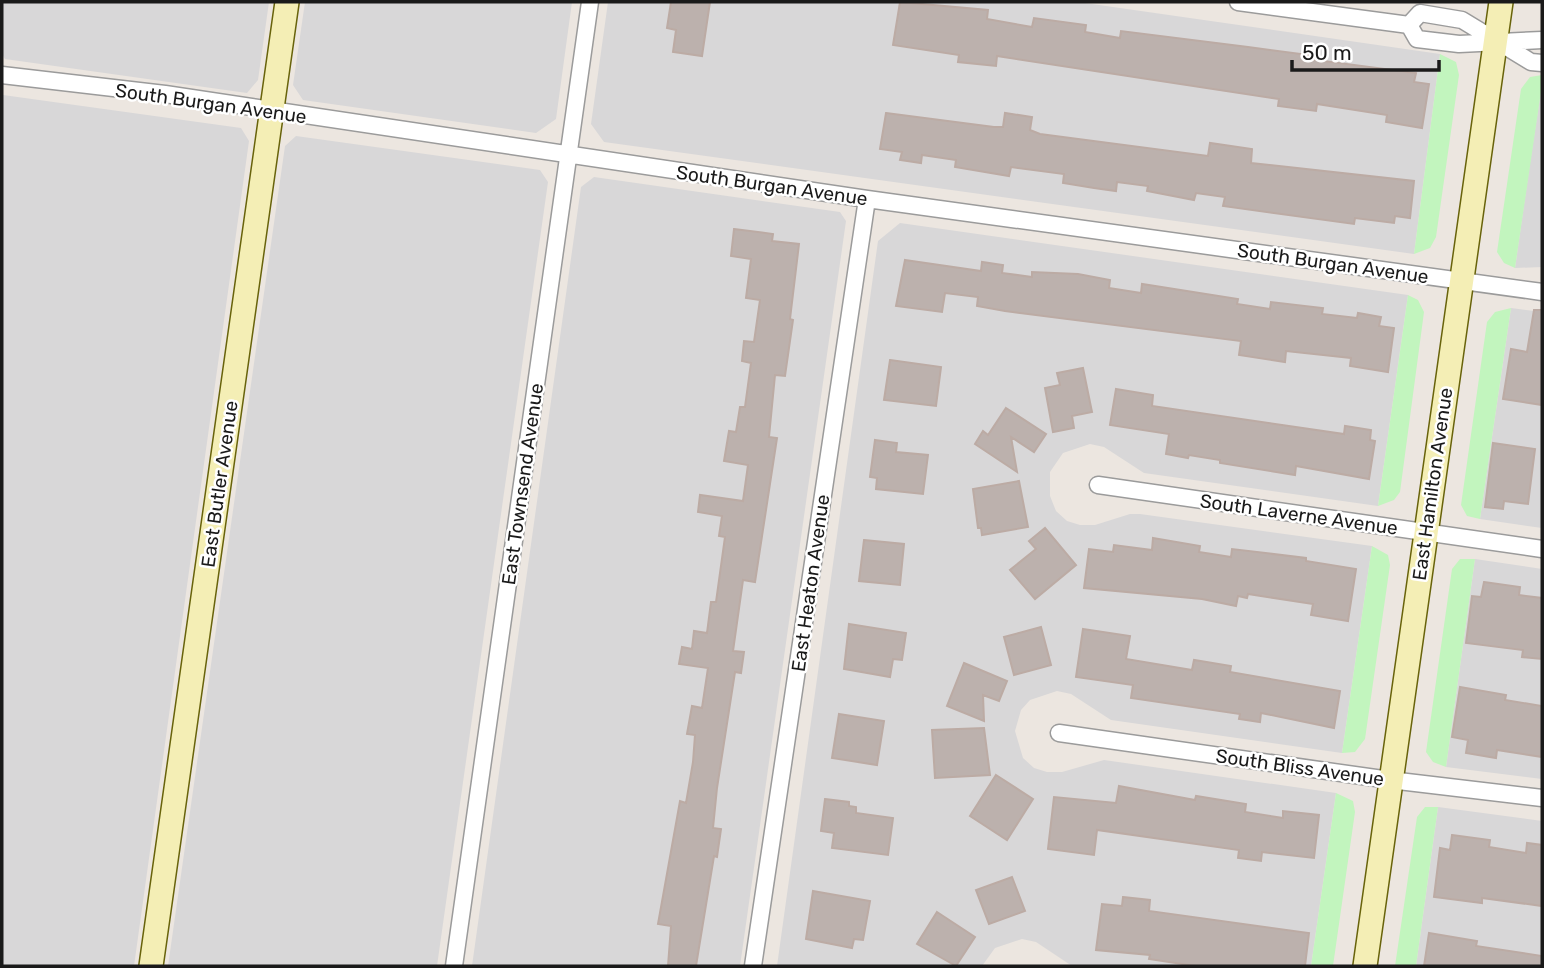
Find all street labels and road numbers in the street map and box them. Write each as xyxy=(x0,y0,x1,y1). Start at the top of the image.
street label: South Burgan Avenue xyxy=(114,79,308,128)
street label: South Burgan Avenue xyxy=(675,161,869,210)
street label: South Burgan Avenue xyxy=(1236,239,1430,288)
street label: East Townsend Avenue xyxy=(497,382,548,587)
street label: East Hamilton Avenue xyxy=(1408,386,1457,582)
street label: East Butler Avenue xyxy=(196,399,243,569)
street label: South Laverne Avenue xyxy=(1198,489,1399,540)
street label: East Heaton Avenue xyxy=(787,493,834,673)
street label: South Bliss Avenue xyxy=(1214,744,1386,791)

